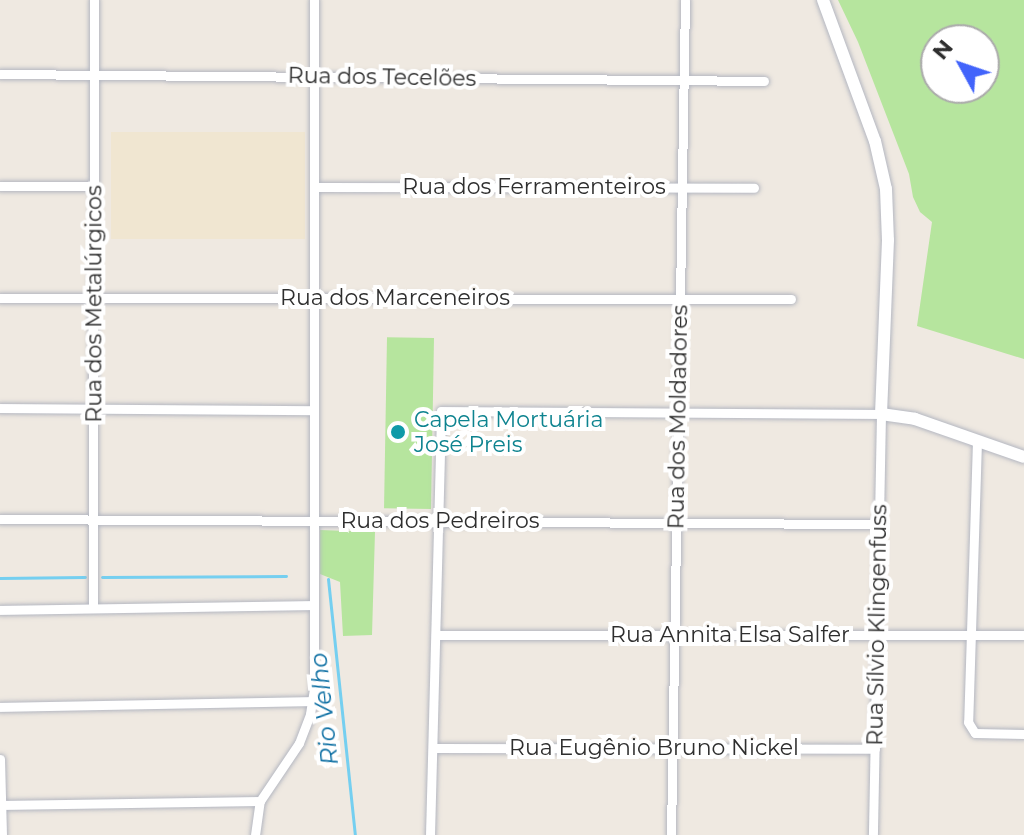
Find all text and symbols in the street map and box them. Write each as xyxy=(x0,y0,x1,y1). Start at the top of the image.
north arrow xyxy=(920,24,1000,104)
text: N xyxy=(927,34,959,65)
street label: Rua dos Tecelões xyxy=(288,62,476,92)
street label: Rua dos Ferramenteiros xyxy=(402,174,666,200)
street label: Rua dos Metalúrgicos xyxy=(81,185,107,423)
street label: Rua dos Marceneiros xyxy=(280,285,510,311)
street label: Rua dos Moldadores xyxy=(663,305,693,529)
place label: Capela Mortuária José Preis xyxy=(414,406,603,458)
marker: Capela Mortuária José Preis xyxy=(389,423,407,441)
street label: Rua Sílvio Klingenfuss xyxy=(862,504,892,746)
street label: Rua dos Pedreiros xyxy=(340,508,540,534)
street label: Rua Annita Elsa Salfer xyxy=(610,622,850,648)
water label: Rio Velho xyxy=(304,651,344,767)
street label: Rua Eugênio Bruno Nickel xyxy=(509,735,799,761)

